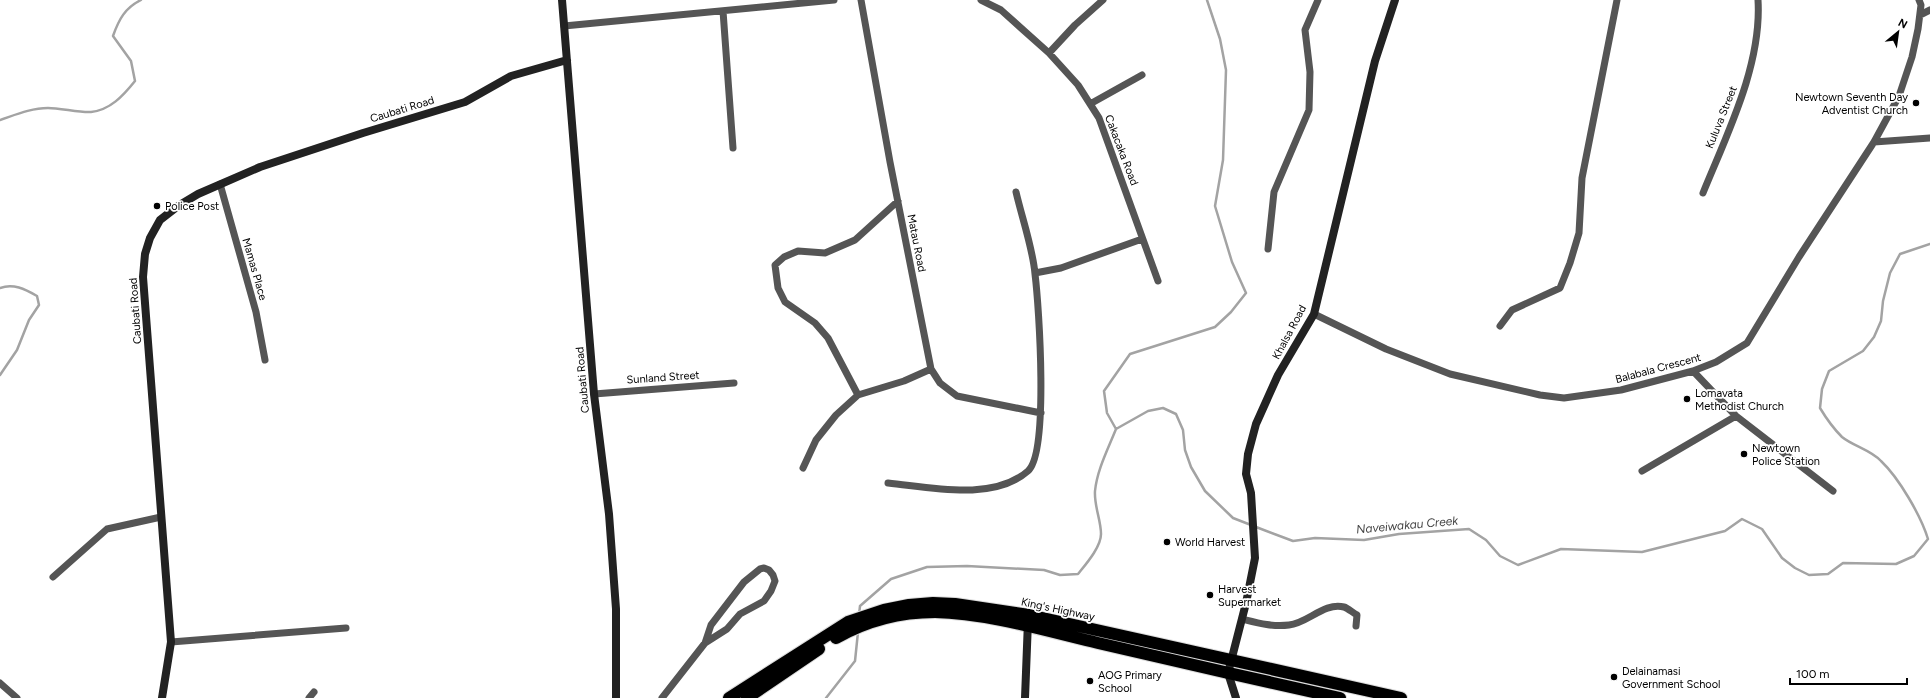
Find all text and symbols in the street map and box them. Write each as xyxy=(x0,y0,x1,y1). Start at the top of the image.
north arrow xyxy=(1878,12,1918,52)
text: N xyxy=(1896,16,1909,31)
street label: Kuluva Street xyxy=(1703,84,1740,150)
place label: Newtown Seventh Day Adventist Church xyxy=(1795,91,1908,117)
street label: Caubati Road xyxy=(368,94,436,125)
marker: Newtown Seventh Day Adventist Church xyxy=(1911,98,1921,108)
street label: Cakacaka Road xyxy=(1102,113,1141,187)
place label: Police Post xyxy=(165,200,219,213)
marker: Police Post xyxy=(152,201,162,211)
street label: Matau Road xyxy=(905,213,929,273)
street label: Mamas Place xyxy=(239,237,270,302)
street label: Caubati Road xyxy=(127,277,144,345)
street label: Khalsa Road xyxy=(1270,303,1309,362)
street label: Caubati Road xyxy=(573,346,592,414)
street label: Balabala Crescent xyxy=(1614,351,1702,386)
street label: Sunland Street xyxy=(626,368,700,387)
place label: Lomavata Methodist Church xyxy=(1695,387,1784,413)
marker: Lomavata Methodist Church xyxy=(1682,394,1692,404)
place label: Newtown Police Station xyxy=(1752,442,1820,468)
marker: Newtown Police Station xyxy=(1739,449,1749,459)
water label: Naveiwakau Creek xyxy=(1355,513,1460,536)
place label: World Harvest xyxy=(1175,536,1245,549)
marker: World Harvest xyxy=(1162,537,1172,547)
place label: Harvest Supermarket xyxy=(1218,583,1281,609)
marker: Harvest Supermarket xyxy=(1205,590,1215,600)
street label: King's Highway xyxy=(1020,595,1096,624)
scale bar xyxy=(1790,660,1907,686)
place label: Delainamasi Government School xyxy=(1622,665,1720,691)
text: 100 m xyxy=(1796,667,1830,681)
place label: AOG Primary School xyxy=(1098,669,1162,695)
marker: Delainamasi Government School xyxy=(1609,672,1619,682)
marker: AOG Primary School xyxy=(1085,676,1095,686)

